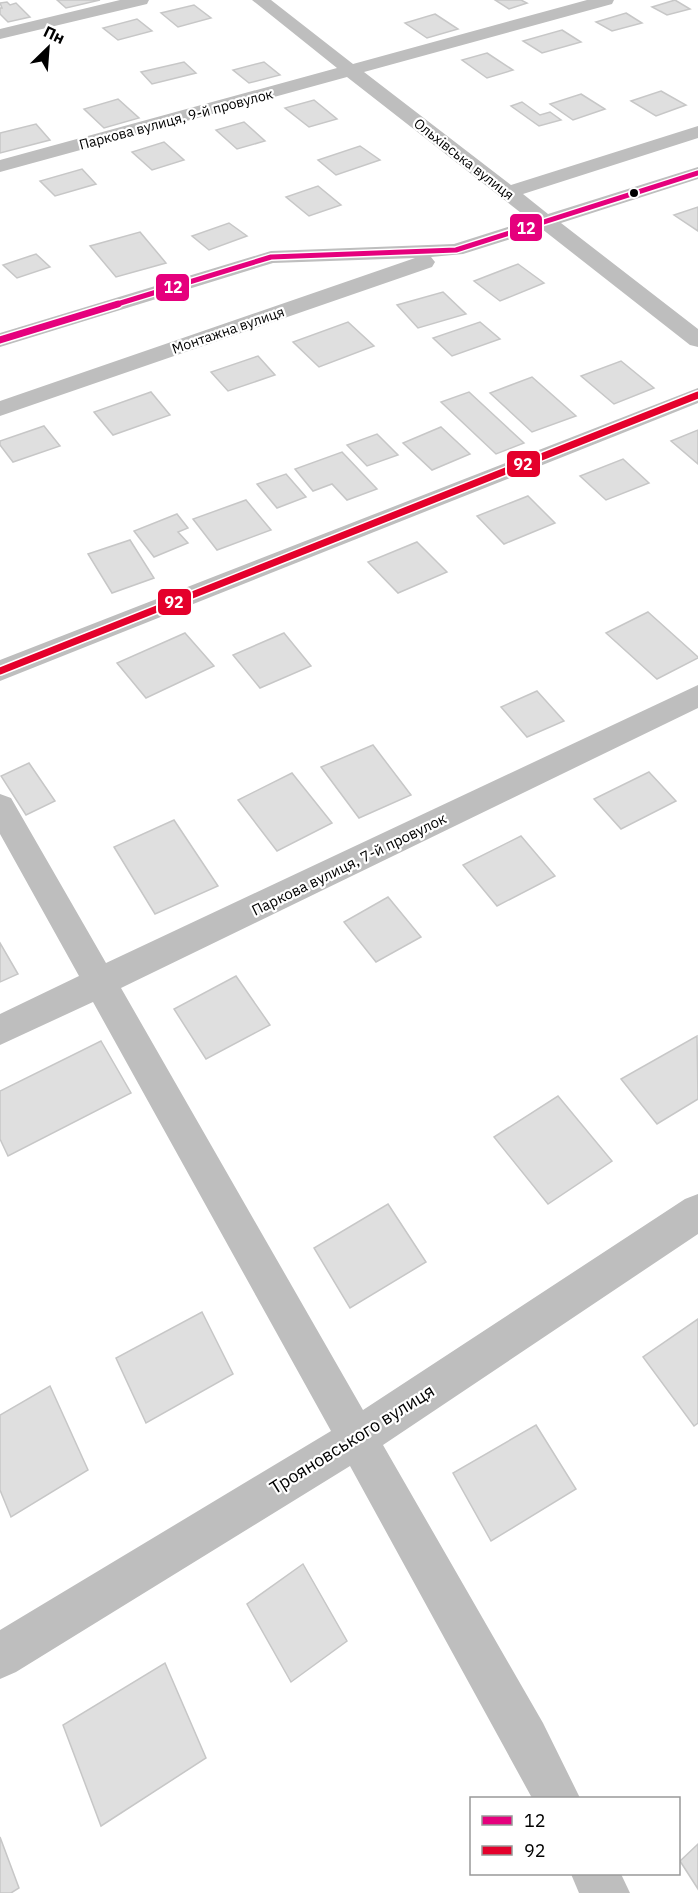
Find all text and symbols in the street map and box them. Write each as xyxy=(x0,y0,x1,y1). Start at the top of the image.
north arrow xyxy=(18,18,78,78)
text: Пн xyxy=(41,21,68,48)
street label: Паркова вулиця, 9-й провулок xyxy=(77,84,275,154)
street label: Ольхівська вулиця xyxy=(410,114,518,204)
unlabelled marker xyxy=(628,187,640,199)
line badge: 12 xyxy=(509,213,543,242)
text: 12 xyxy=(516,218,536,238)
line badge: 12 xyxy=(155,273,190,302)
text: 12 xyxy=(163,277,183,297)
street label: Монтажна вулиця xyxy=(169,302,287,358)
line badge: 92 xyxy=(506,450,541,478)
text: 92 xyxy=(513,454,533,474)
line badge: 92 xyxy=(157,588,192,616)
text: 92 xyxy=(164,592,184,612)
street label: Паркова вулиця, 7-й провулок xyxy=(248,808,450,920)
street label: Трояновського вулиця xyxy=(265,1379,439,1499)
legend xyxy=(470,1797,680,1875)
text: 12 xyxy=(524,1809,546,1832)
text: 92 xyxy=(524,1839,546,1862)

